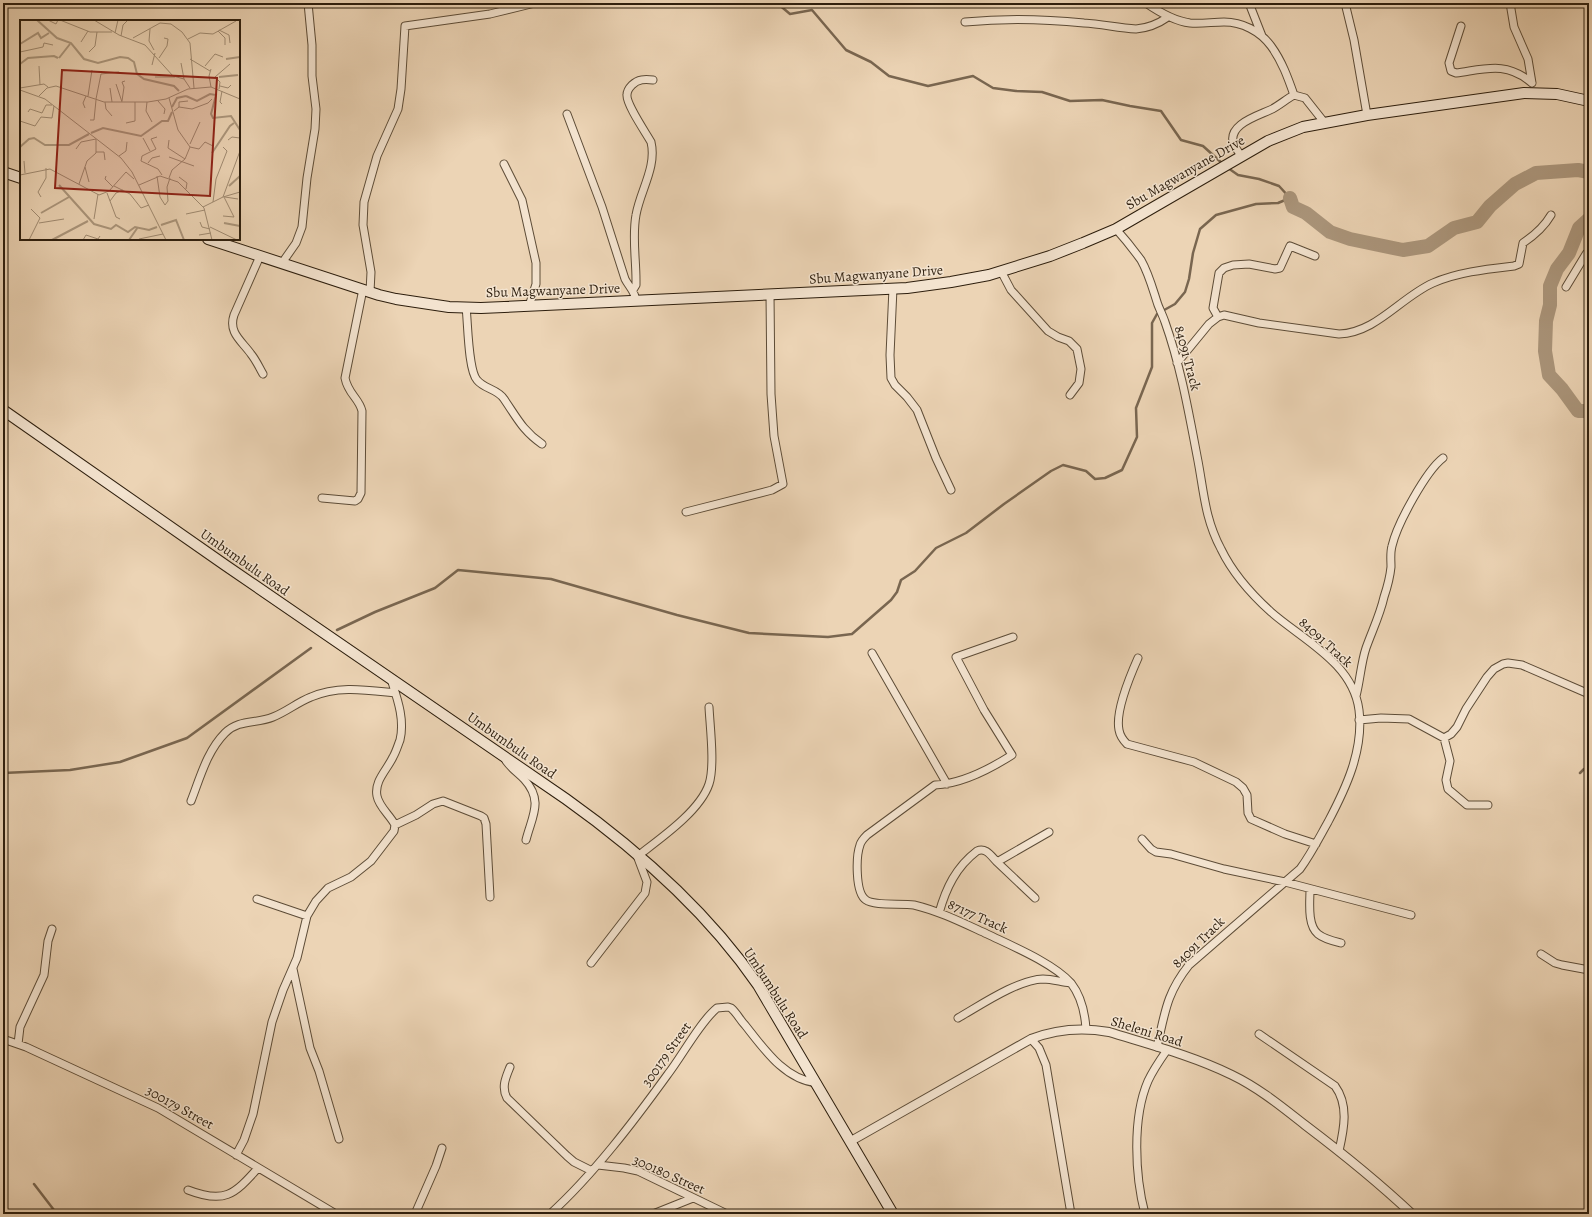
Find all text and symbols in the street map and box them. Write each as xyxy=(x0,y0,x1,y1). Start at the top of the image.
inset map xyxy=(20,20,240,240)
street label: Sbu Magwanyane Drive xyxy=(1122,131,1248,214)
street label: Sbu Magwanyane Drive xyxy=(808,260,944,289)
street label: Sbu Magwanyane Drive xyxy=(486,279,620,302)
street label: 84091 Track xyxy=(1170,324,1205,393)
street label: Umbumbulu Road xyxy=(196,525,293,601)
street label: 84091 Track xyxy=(1295,613,1357,672)
street label: Umbumbulu Road xyxy=(463,708,560,784)
street label: 87177 Track xyxy=(945,895,1011,938)
street label: 84091 Track xyxy=(1168,912,1229,972)
street label: Umbumbulu Road xyxy=(739,944,812,1043)
street label: Sheleni Road xyxy=(1109,1012,1186,1052)
street label: 300179 Street xyxy=(637,1018,696,1090)
street label: 300179 Street xyxy=(142,1081,217,1134)
street label: 300180 Street xyxy=(630,1150,708,1199)

